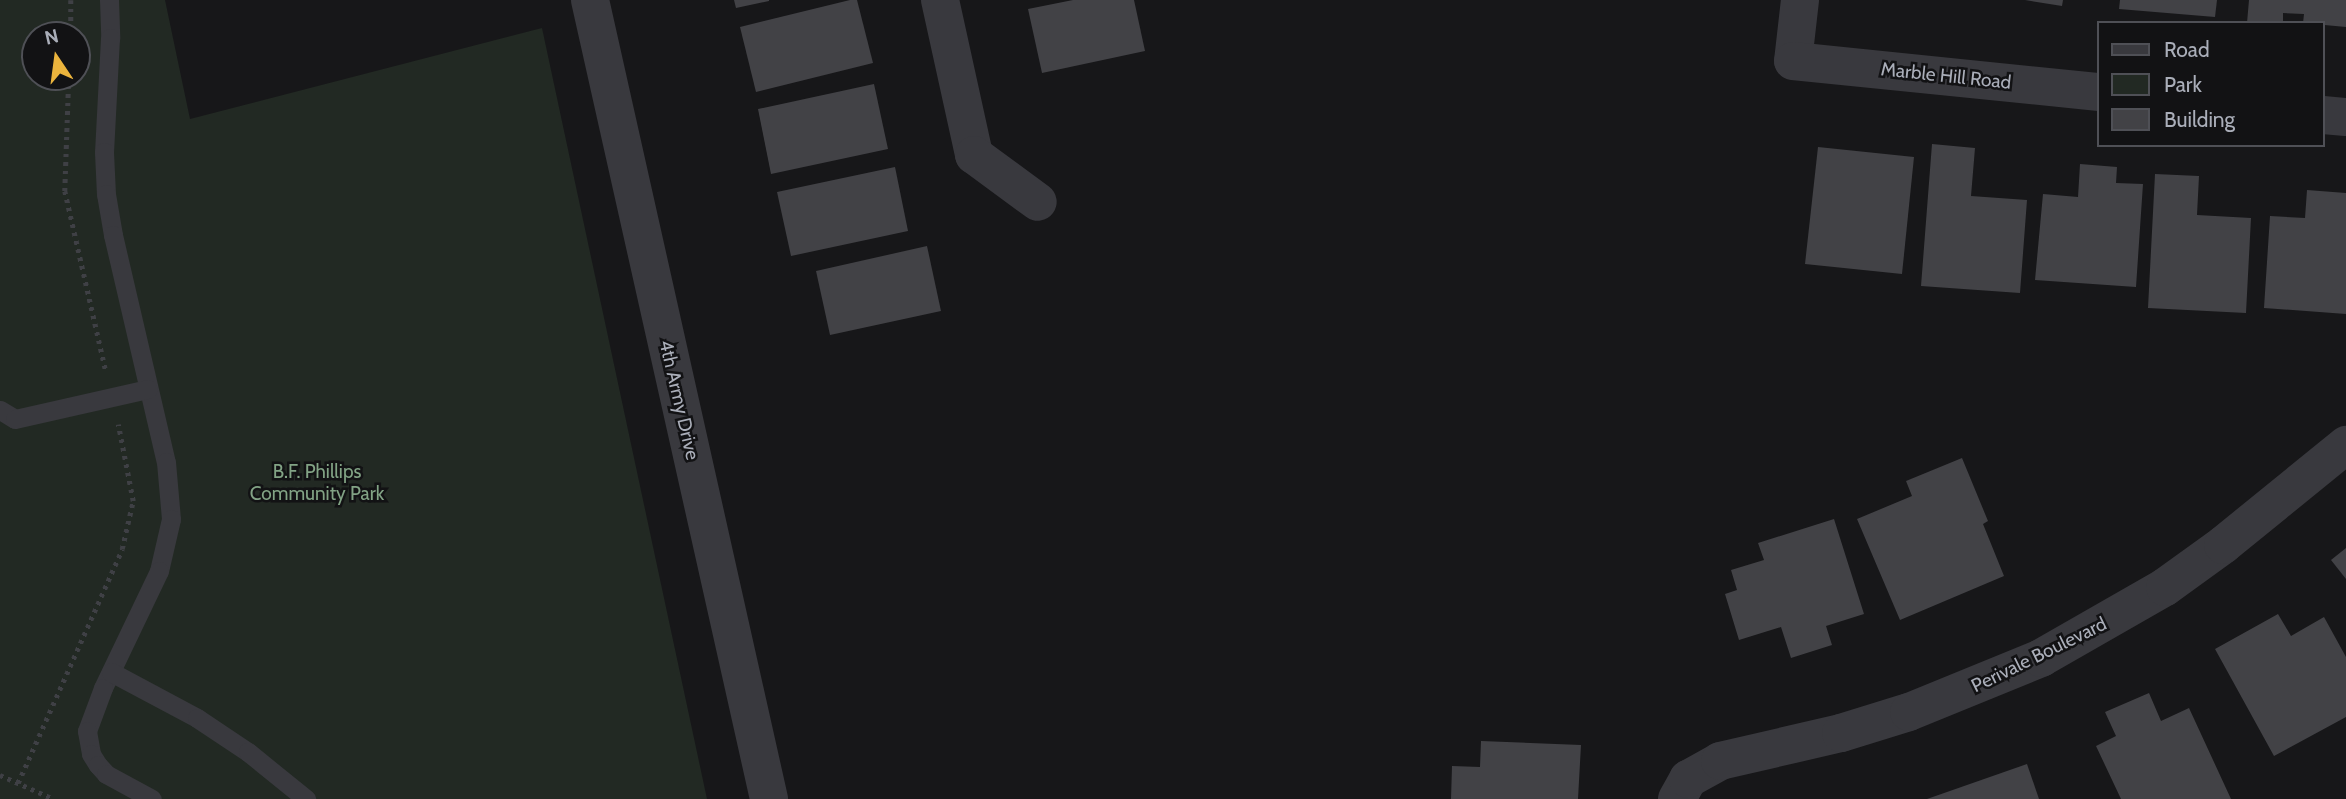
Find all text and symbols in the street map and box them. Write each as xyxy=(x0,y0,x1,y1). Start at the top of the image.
north arrow xyxy=(21,21,91,91)
legend xyxy=(2098,21,2325,147)
text: N xyxy=(42,24,61,50)
text: Road xyxy=(2164,37,2210,62)
street label: Marble Hill Road xyxy=(1880,58,2012,94)
text: Park xyxy=(2164,72,2202,97)
text: Building xyxy=(2164,107,2235,132)
street label: 4th Army Drive xyxy=(654,338,704,462)
park label: B.F. Phillips Community Park xyxy=(250,461,384,505)
street label: Perivale Boulevard xyxy=(1968,612,2110,698)

